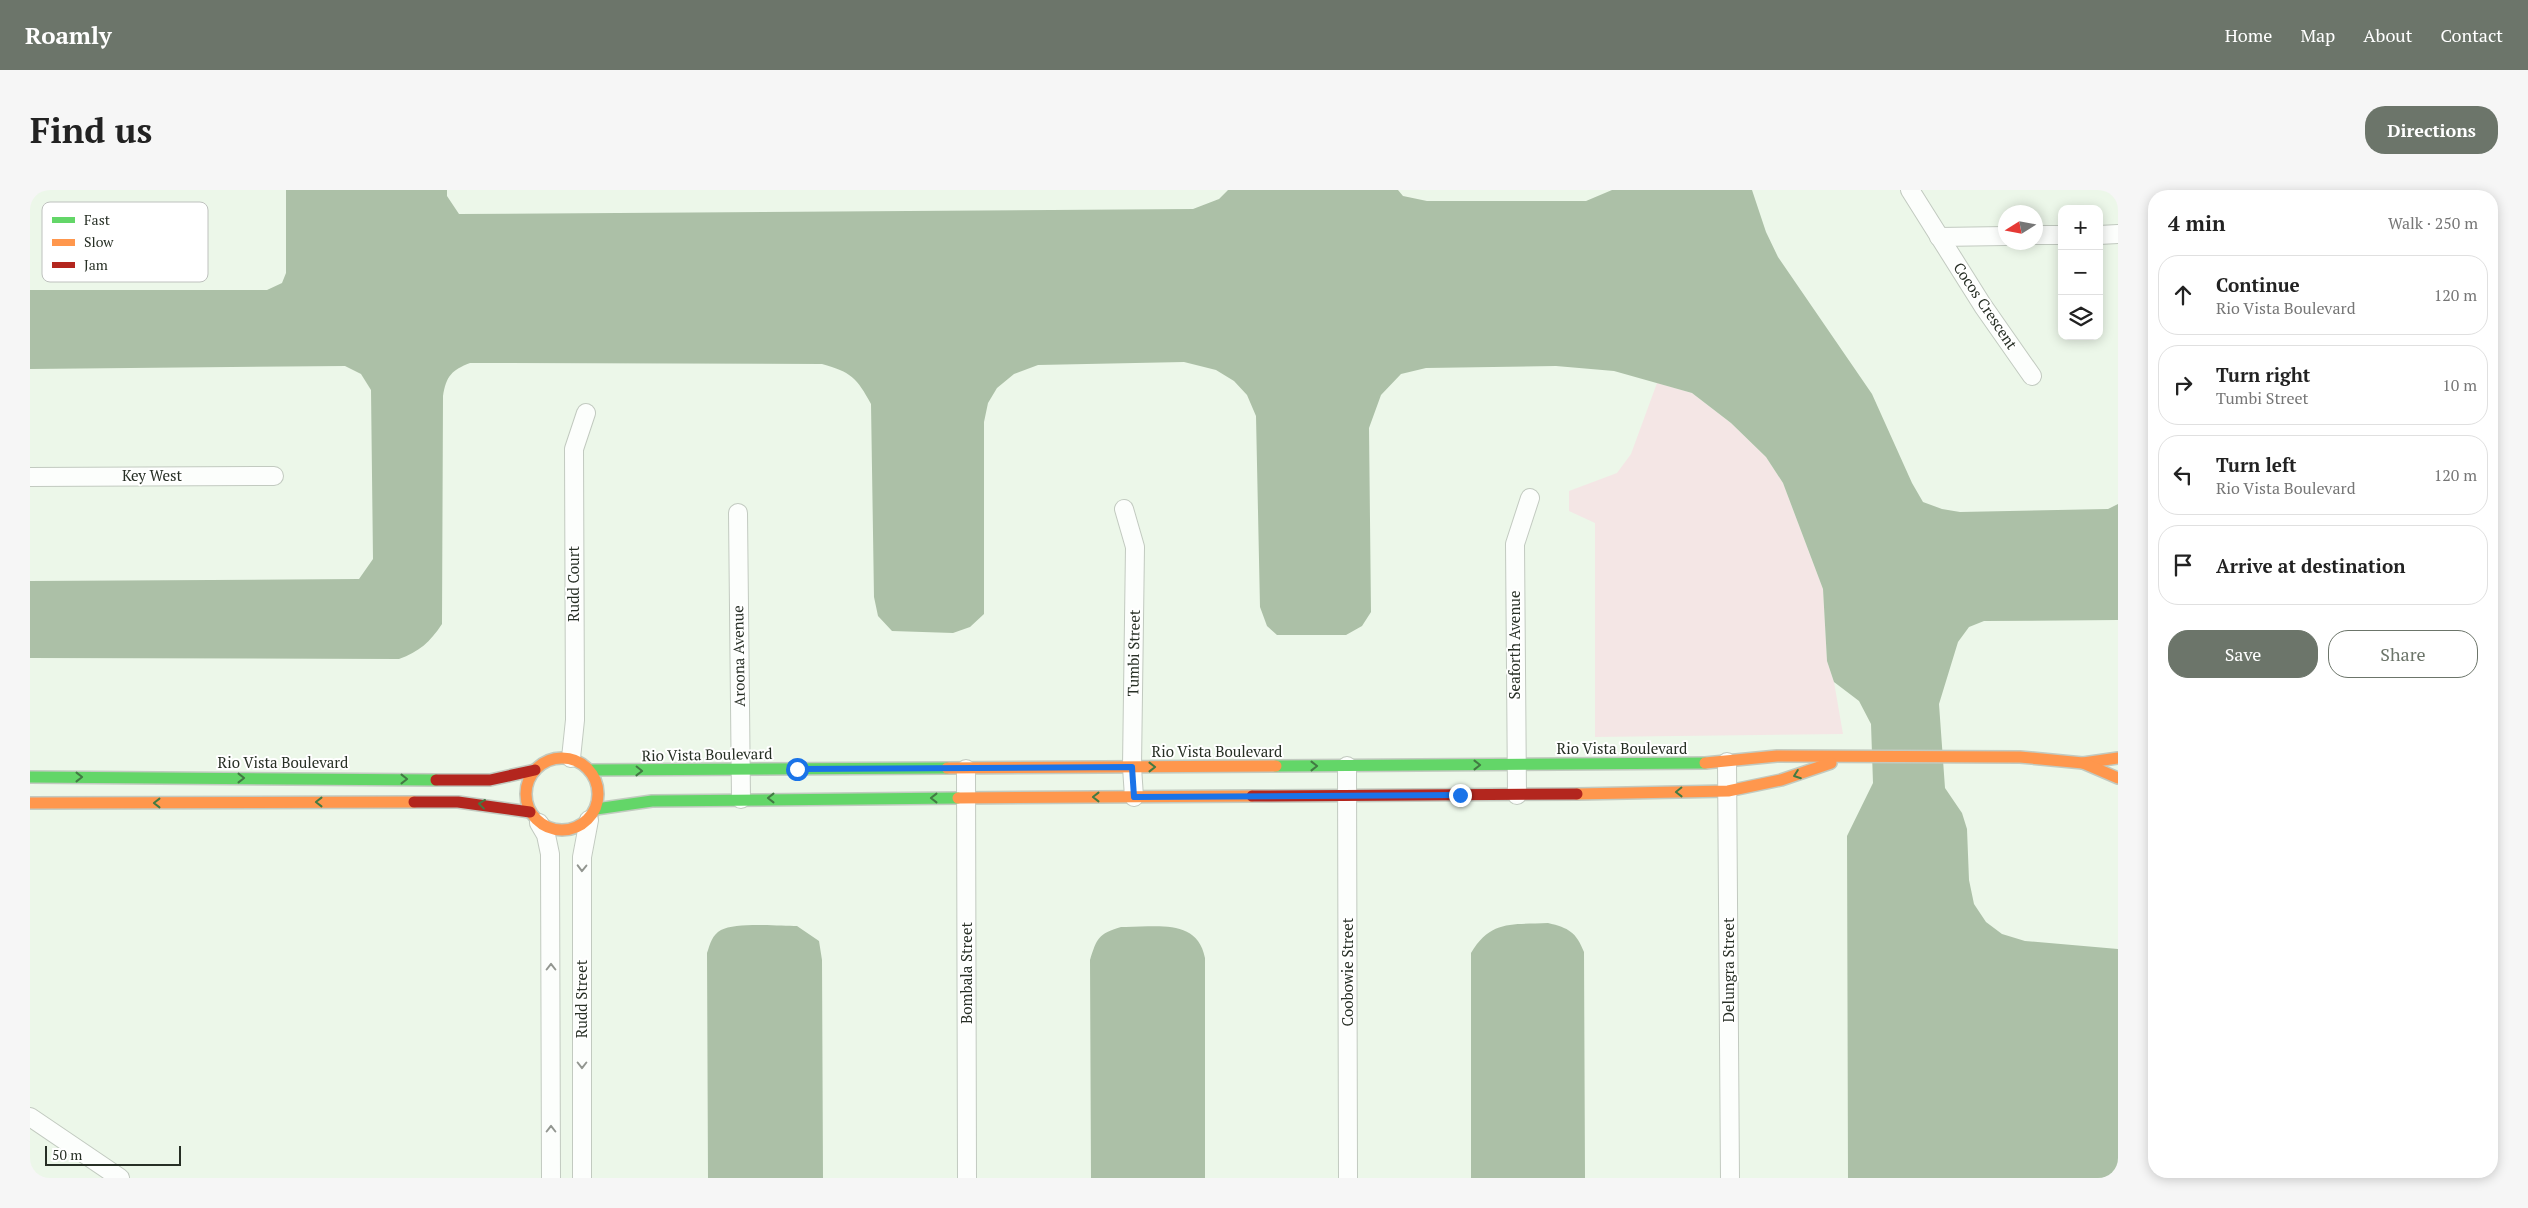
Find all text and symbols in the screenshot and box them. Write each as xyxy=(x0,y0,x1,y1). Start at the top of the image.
text: Roamly xyxy=(25,19,112,51)
text: Home xyxy=(2225,23,2272,47)
text: Map xyxy=(2300,23,2335,47)
text: About xyxy=(2363,23,2412,47)
text: Contact xyxy=(2440,23,2503,47)
button: Directions xyxy=(2365,106,2498,154)
text: Find us xyxy=(30,107,152,153)
legend xyxy=(42,202,208,282)
north arrow xyxy=(1998,205,2043,250)
map controls xyxy=(2058,205,2103,340)
button: + xyxy=(2058,205,2103,250)
text: 4 min xyxy=(2168,209,2225,237)
text: Fast xyxy=(84,210,111,229)
text: Walk · 250 m xyxy=(2388,212,2478,234)
text: Slow xyxy=(84,232,114,251)
button: − xyxy=(2058,250,2103,295)
text: Jam xyxy=(84,255,108,274)
street label: Cocos Crescent xyxy=(1949,258,2023,353)
text: Continue xyxy=(2216,272,2300,297)
icon: ahead xyxy=(2169,281,2197,309)
text: 120 m xyxy=(2434,284,2477,306)
button: layers xyxy=(2058,295,2103,340)
text: Rio Vista Boulevard xyxy=(2216,297,2356,319)
text: Turn right xyxy=(2216,362,2310,387)
icon: right xyxy=(2169,371,2197,399)
text: 10 m xyxy=(2442,374,2477,396)
text: Tumbi Street xyxy=(2216,387,2309,409)
text: Turn left xyxy=(2216,452,2297,477)
icon: left xyxy=(2169,461,2197,489)
text: 120 m xyxy=(2434,464,2477,486)
street label: Key West xyxy=(122,465,182,485)
text: Rio Vista Boulevard xyxy=(2216,477,2356,499)
street label: Rudd Court xyxy=(563,546,583,622)
icon: arrive xyxy=(2169,551,2197,579)
text: Arrive at destination xyxy=(2216,553,2405,578)
street label: Seaforth Avenue xyxy=(1504,591,1524,699)
street label: Aroona Avenue xyxy=(727,605,749,707)
street label: Tumbi Street xyxy=(1122,609,1144,697)
button: Save xyxy=(2168,630,2318,678)
button: Share xyxy=(2328,630,2478,678)
street label: Rio Vista Boulevard xyxy=(1557,738,1687,758)
street label: Rio Vista Boulevard xyxy=(1152,741,1282,761)
street label: Rio Vista Boulevard xyxy=(641,743,773,765)
street label: Rio Vista Boulevard xyxy=(218,752,348,772)
route start xyxy=(786,758,809,781)
one-way arrow xyxy=(1473,760,1481,770)
one-way arrow xyxy=(1310,761,1318,771)
one-way arrow xyxy=(1148,762,1156,772)
one-way arrow xyxy=(636,766,644,776)
one-way arrow xyxy=(1793,769,1802,779)
one-way arrow xyxy=(75,772,83,782)
one-way arrow xyxy=(238,773,245,783)
one-way arrow xyxy=(400,774,408,784)
route end xyxy=(1449,784,1472,807)
one-way arrow xyxy=(1675,787,1682,797)
one-way arrow xyxy=(1092,792,1100,802)
one-way arrow xyxy=(767,793,775,803)
one-way arrow xyxy=(930,793,938,803)
one-way arrow xyxy=(315,797,323,807)
one-way arrow xyxy=(153,798,160,808)
one-way arrow xyxy=(477,799,485,810)
one-way arrow xyxy=(577,864,587,872)
street label: Coobowie Street xyxy=(1337,917,1357,1026)
street label: Delungra Street xyxy=(1718,917,1738,1023)
street label: Bombala Street xyxy=(956,922,976,1024)
street label: Rudd Street xyxy=(571,959,591,1038)
one-way arrow xyxy=(546,963,556,970)
one-way arrow xyxy=(577,1062,587,1070)
one-way arrow xyxy=(546,1125,556,1133)
scale bar xyxy=(45,1143,181,1166)
text: 50 m xyxy=(52,1145,82,1164)

